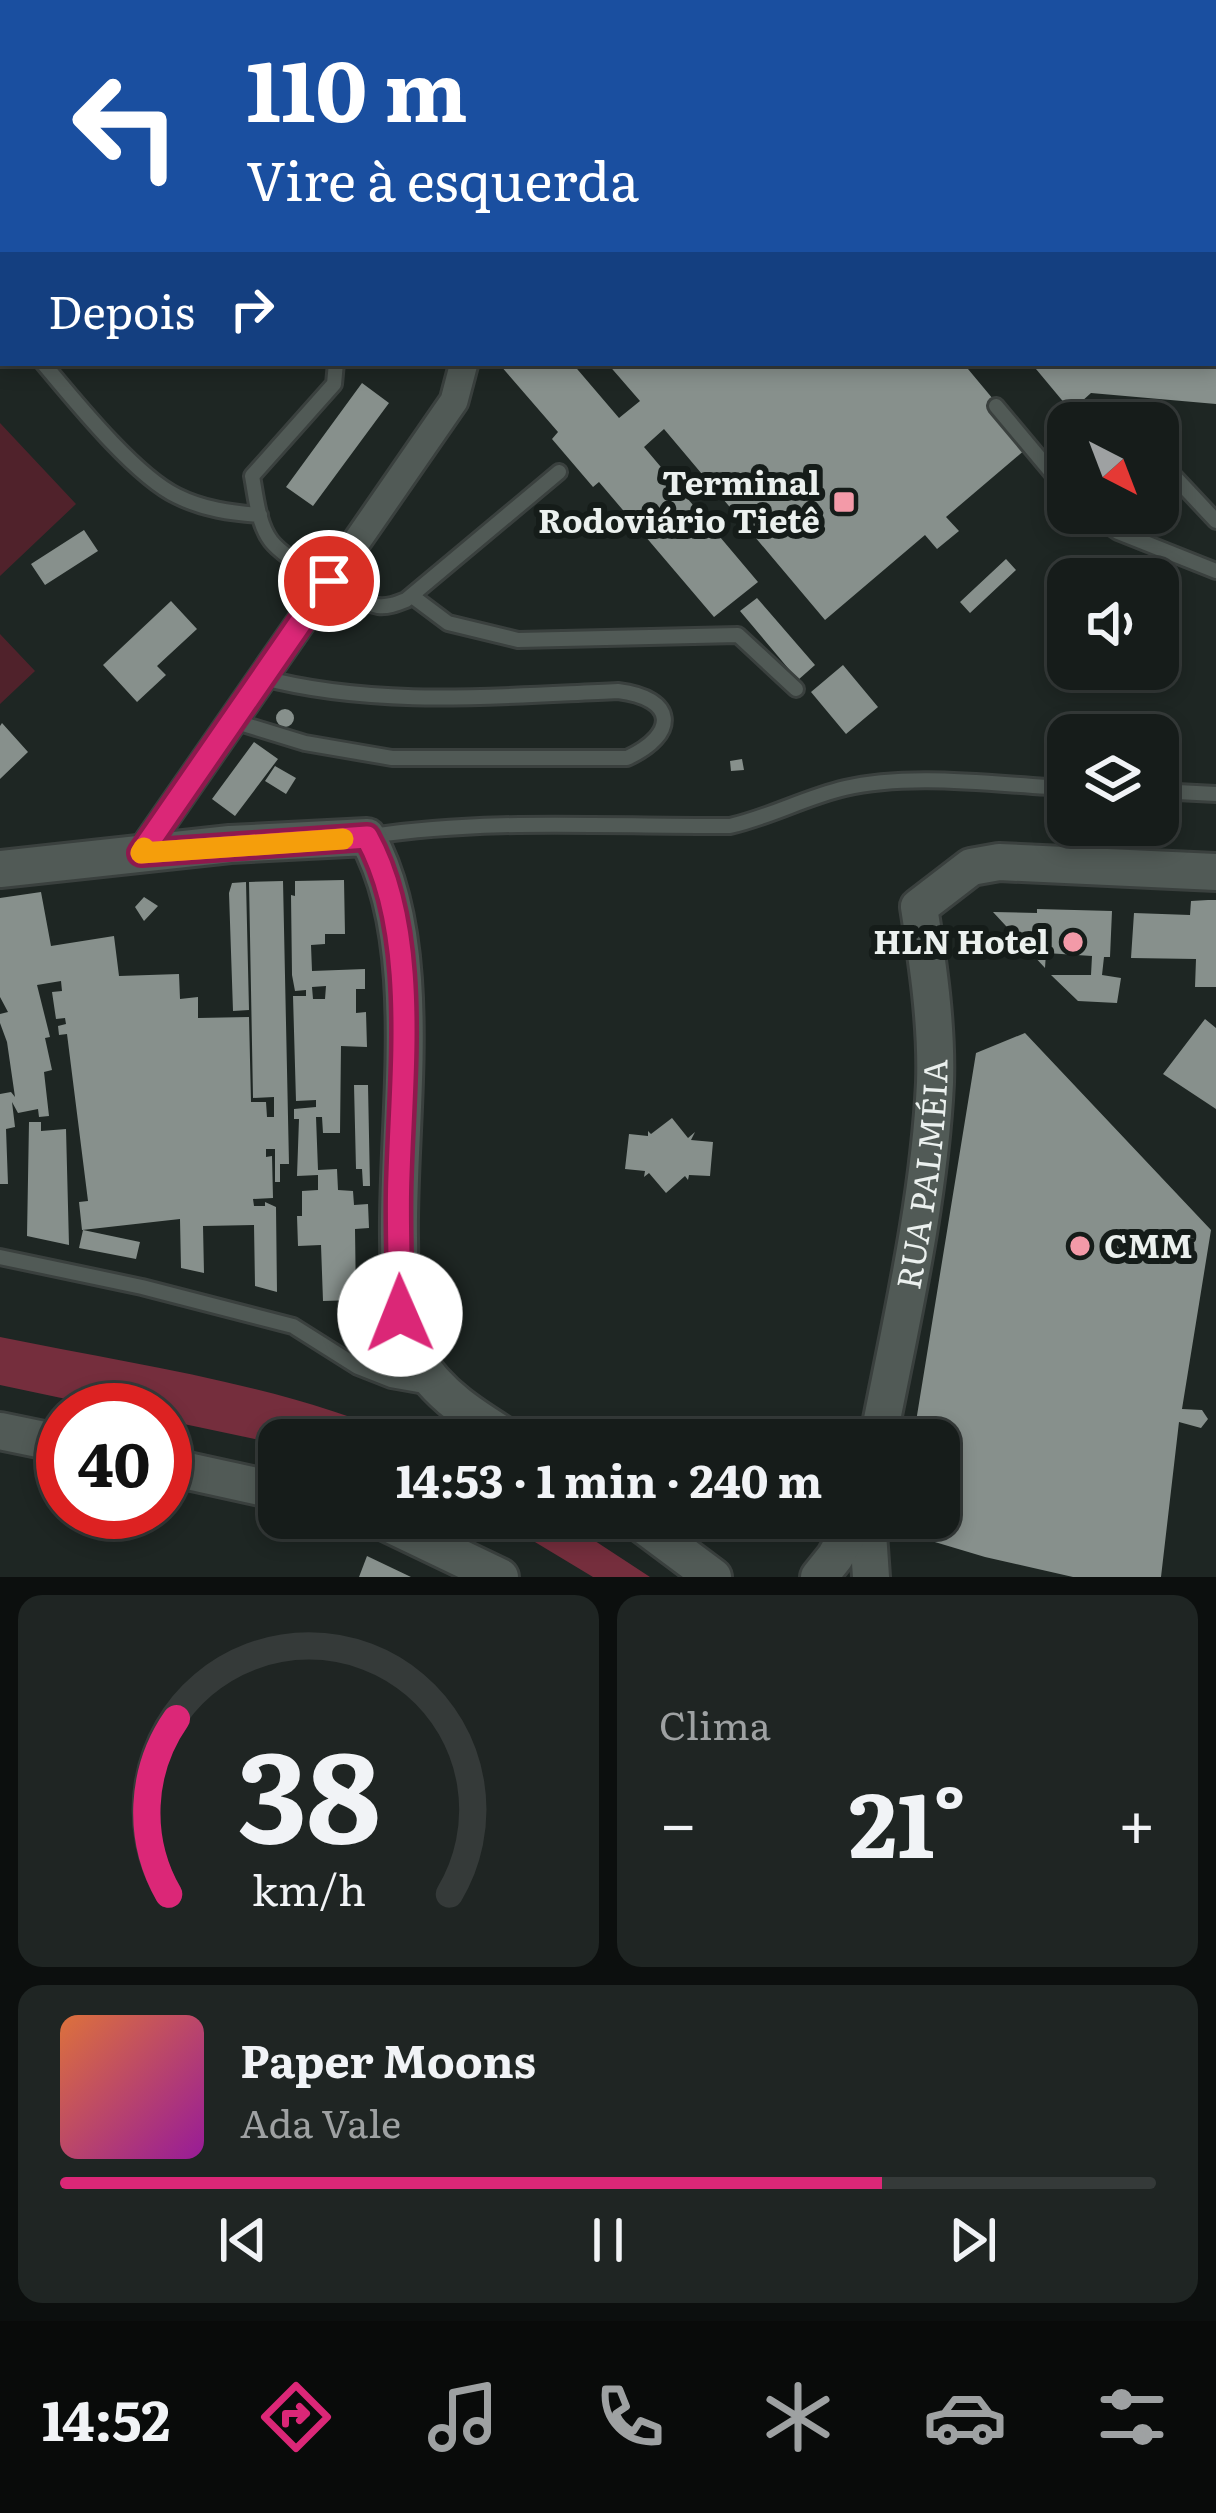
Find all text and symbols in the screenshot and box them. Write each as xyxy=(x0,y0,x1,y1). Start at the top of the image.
text: 110 m xyxy=(246,23,468,148)
icon: left xyxy=(48,48,204,204)
text: Vire à esquerda xyxy=(246,137,639,218)
text: Depois xyxy=(48,276,195,343)
icon: right xyxy=(219,276,285,342)
north arrow xyxy=(1047,402,1179,534)
map controls xyxy=(1047,402,1179,846)
place label: Terminal Rodoviário Tietê xyxy=(538,456,820,543)
marker: Terminal Rodoviário Tietê xyxy=(831,489,857,515)
pin xyxy=(278,530,380,632)
icon: arrive xyxy=(296,548,362,614)
button: sound xyxy=(1047,558,1179,690)
button: layers xyxy=(1047,714,1179,846)
place label: HLN Hotel xyxy=(873,915,1049,964)
marker: HLN Hotel xyxy=(1060,929,1086,955)
street label: RUA PALMÉIA xyxy=(881,1059,957,1293)
place label: CMM xyxy=(1104,1219,1193,1268)
marker: CMM xyxy=(1067,1233,1093,1259)
position arrow xyxy=(337,1251,463,1377)
speed limit sign: 40 xyxy=(36,1383,192,1539)
text: 14:53 · 1 min · 240 m xyxy=(396,1445,822,1512)
text: Clima xyxy=(659,1694,771,1752)
text: 38 xyxy=(237,1696,380,1881)
text: 21° xyxy=(849,1752,966,1886)
text: − xyxy=(659,1770,697,1868)
text: + xyxy=(1118,1770,1156,1868)
text: km/h xyxy=(251,1856,366,1919)
text: Paper Moons xyxy=(240,2025,536,2092)
text: Ada Vale xyxy=(240,2092,401,2150)
icon: previous xyxy=(210,2207,276,2273)
icon: pause xyxy=(575,2207,641,2273)
icon: next xyxy=(940,2207,1006,2273)
icon: directions xyxy=(254,2375,338,2459)
icon: music xyxy=(421,2375,505,2459)
icon: phone xyxy=(588,2375,672,2459)
icon: climate xyxy=(756,2375,840,2459)
icon: car xyxy=(923,2375,1007,2459)
icon: filters xyxy=(1090,2375,1174,2459)
text: 14:52 xyxy=(42,2377,170,2458)

